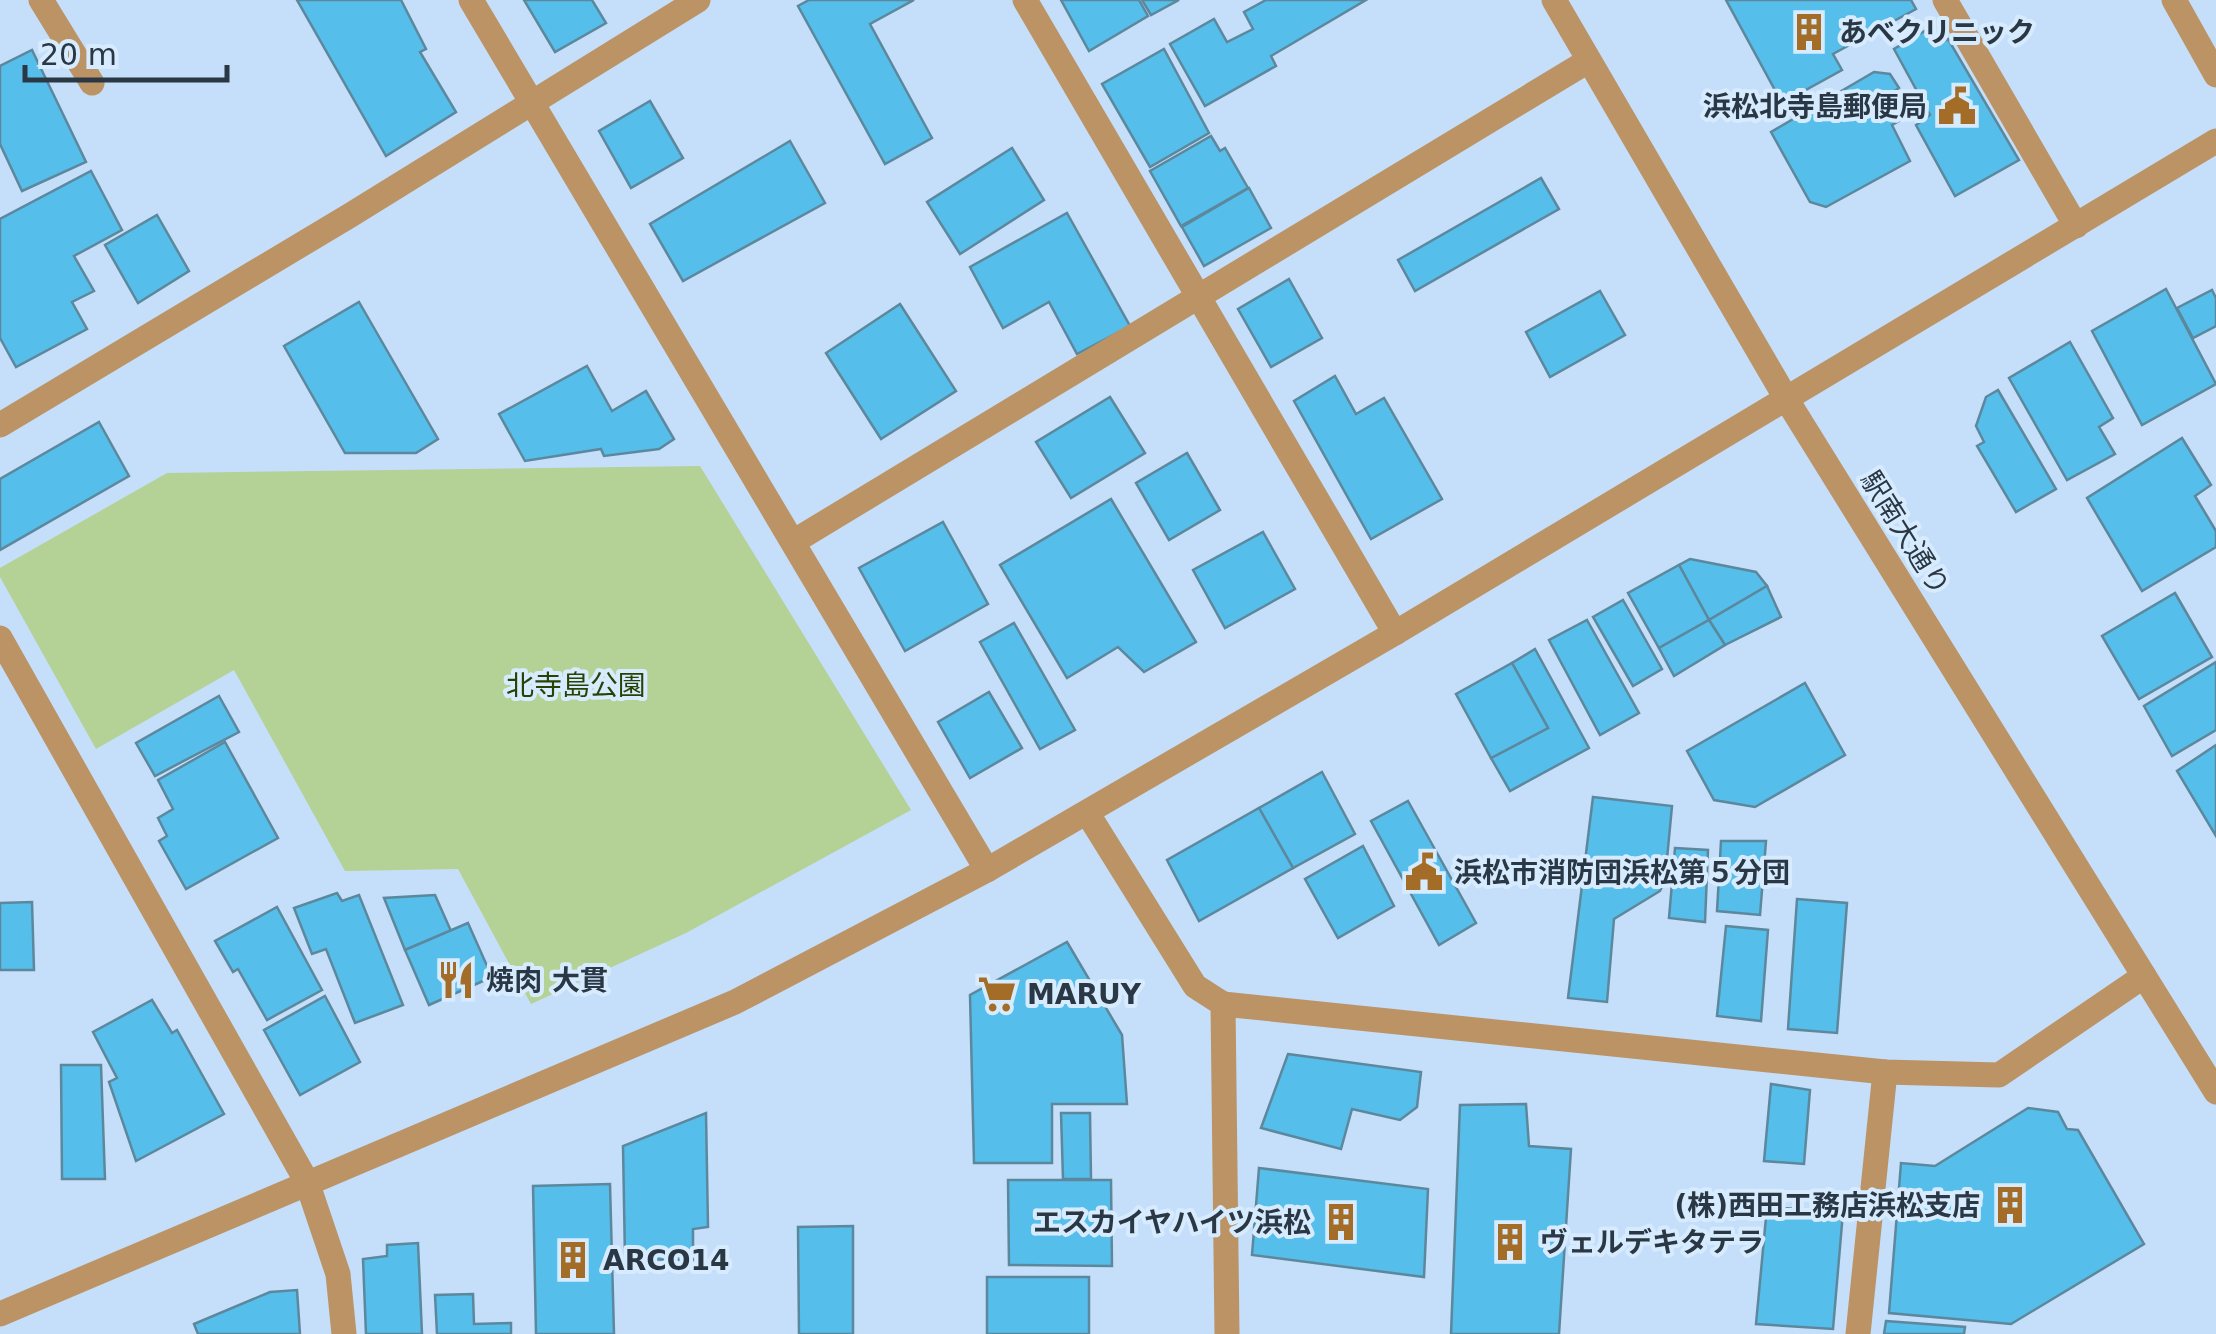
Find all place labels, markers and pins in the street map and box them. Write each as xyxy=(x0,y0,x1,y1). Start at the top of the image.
building icon: あべクリニック xyxy=(1788,11,1830,53)
place label: あべクリニック xyxy=(1839,16,2035,49)
public building icon: 浜松北寺島郵便局 xyxy=(1936,85,1978,127)
place label: 浜松北寺島郵便局 xyxy=(1703,90,1927,123)
public building icon: 浜松市消防団浜松第５分団 xyxy=(1403,851,1445,893)
place label: 浜松市消防団浜松第５分団 xyxy=(1454,856,1790,889)
restaurant icon: 焼肉 大貫 xyxy=(435,959,477,1001)
place label: 焼肉 大貫 xyxy=(486,964,608,997)
supermarket icon: MARUY xyxy=(976,973,1018,1015)
place label: MARUY xyxy=(1027,978,1142,1011)
building icon: (株)西田工務店浜松支店 xyxy=(1989,1184,2031,1226)
place label: (株)西田工務店浜松支店 xyxy=(1674,1189,1980,1222)
building icon: エスカイヤハイツ浜松 xyxy=(1320,1201,1362,1243)
place label: エスカイヤハイツ浜松 xyxy=(1033,1206,1311,1239)
building icon: ヴェルデキタテラ xyxy=(1489,1221,1531,1263)
place label: ヴェルデキタテラ xyxy=(1540,1226,1764,1259)
building icon: ARCO14 xyxy=(552,1239,594,1281)
place label: ARCO14 xyxy=(603,1244,730,1277)

